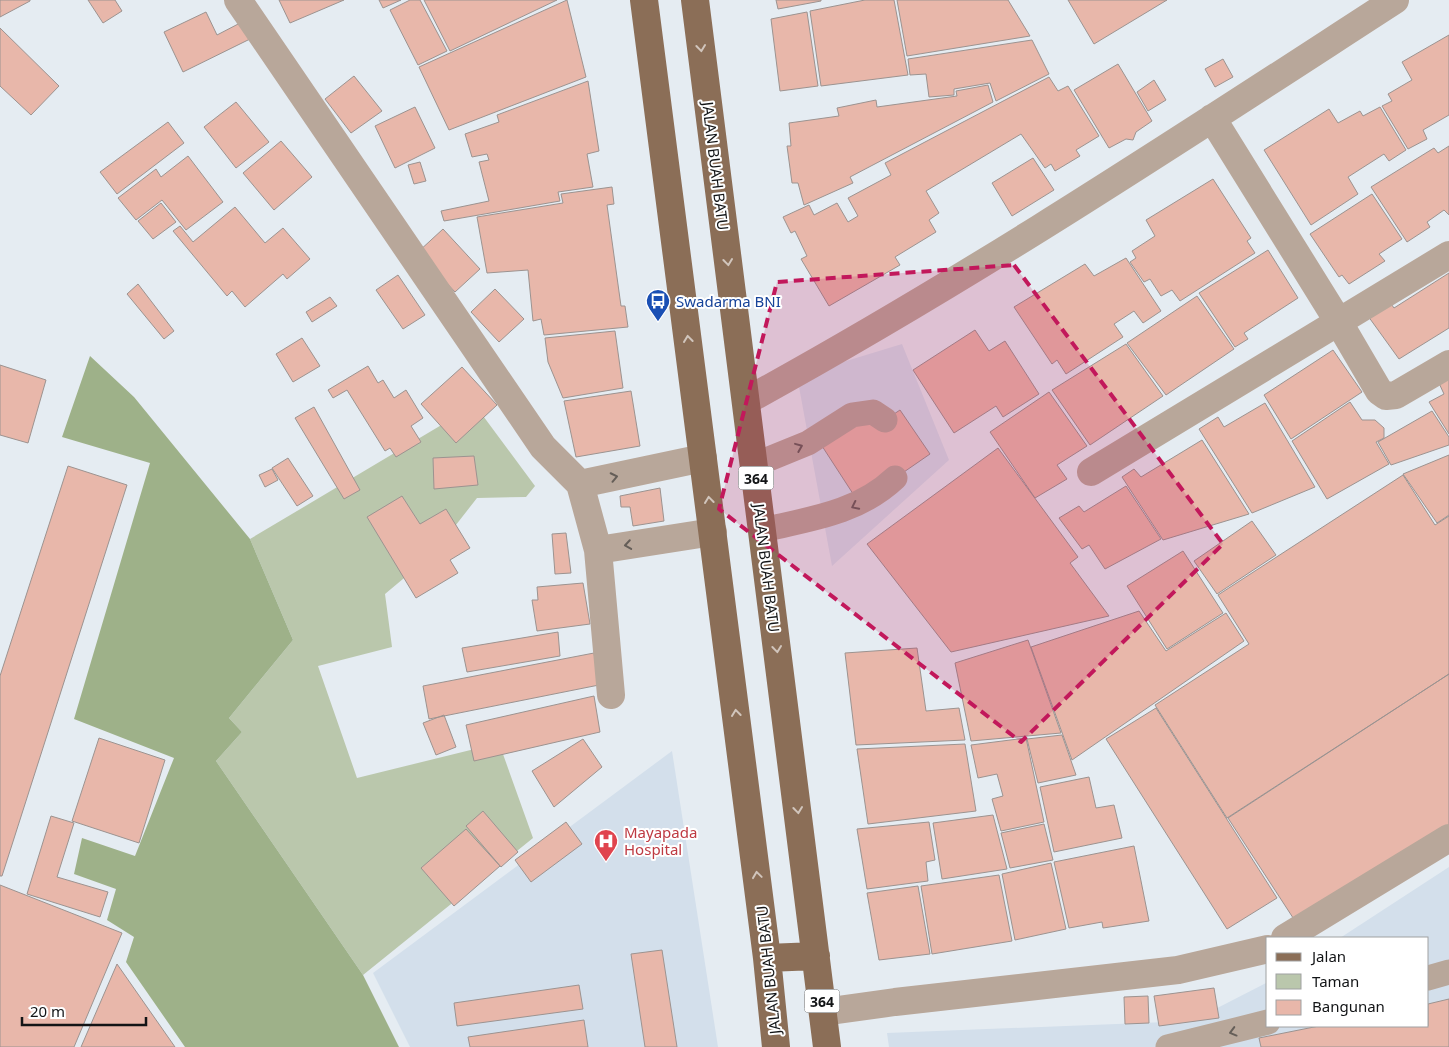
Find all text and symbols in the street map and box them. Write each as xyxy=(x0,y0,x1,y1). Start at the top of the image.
one-way arrow xyxy=(695,45,706,53)
street label: JALAN BUAH BATU xyxy=(698,99,734,231)
one-way arrow xyxy=(722,258,733,266)
bus stop icon: Swadarma BNI xyxy=(645,288,671,322)
place label: Swadarma BNI xyxy=(676,291,781,311)
one-way arrow xyxy=(683,335,694,343)
one-way arrow xyxy=(794,443,803,453)
road number: 364 xyxy=(738,466,774,489)
one-way arrow xyxy=(609,472,618,482)
one-way arrow xyxy=(704,496,715,504)
one-way arrow xyxy=(851,500,860,510)
street label: JALAN BUAH BATU xyxy=(749,501,785,633)
one-way arrow xyxy=(624,539,632,550)
one-way arrow xyxy=(771,645,782,653)
one-way arrow xyxy=(731,709,742,717)
one-way arrow xyxy=(792,806,803,814)
place label: Mayapada Hospital xyxy=(624,822,697,859)
hospital icon: Mayapada Hospital xyxy=(593,828,619,862)
one-way arrow xyxy=(752,870,762,879)
street label: JALAN BUAH BATU xyxy=(751,905,785,1037)
legend xyxy=(1266,937,1429,1027)
text: Jalan xyxy=(1310,946,1346,966)
text: Taman xyxy=(1312,971,1359,991)
road number: 364 xyxy=(804,989,840,1012)
scale bar xyxy=(22,994,146,1026)
text: Bangunan xyxy=(1312,996,1385,1016)
text: 20 m xyxy=(30,1001,65,1021)
one-way arrow xyxy=(1230,1026,1238,1036)

